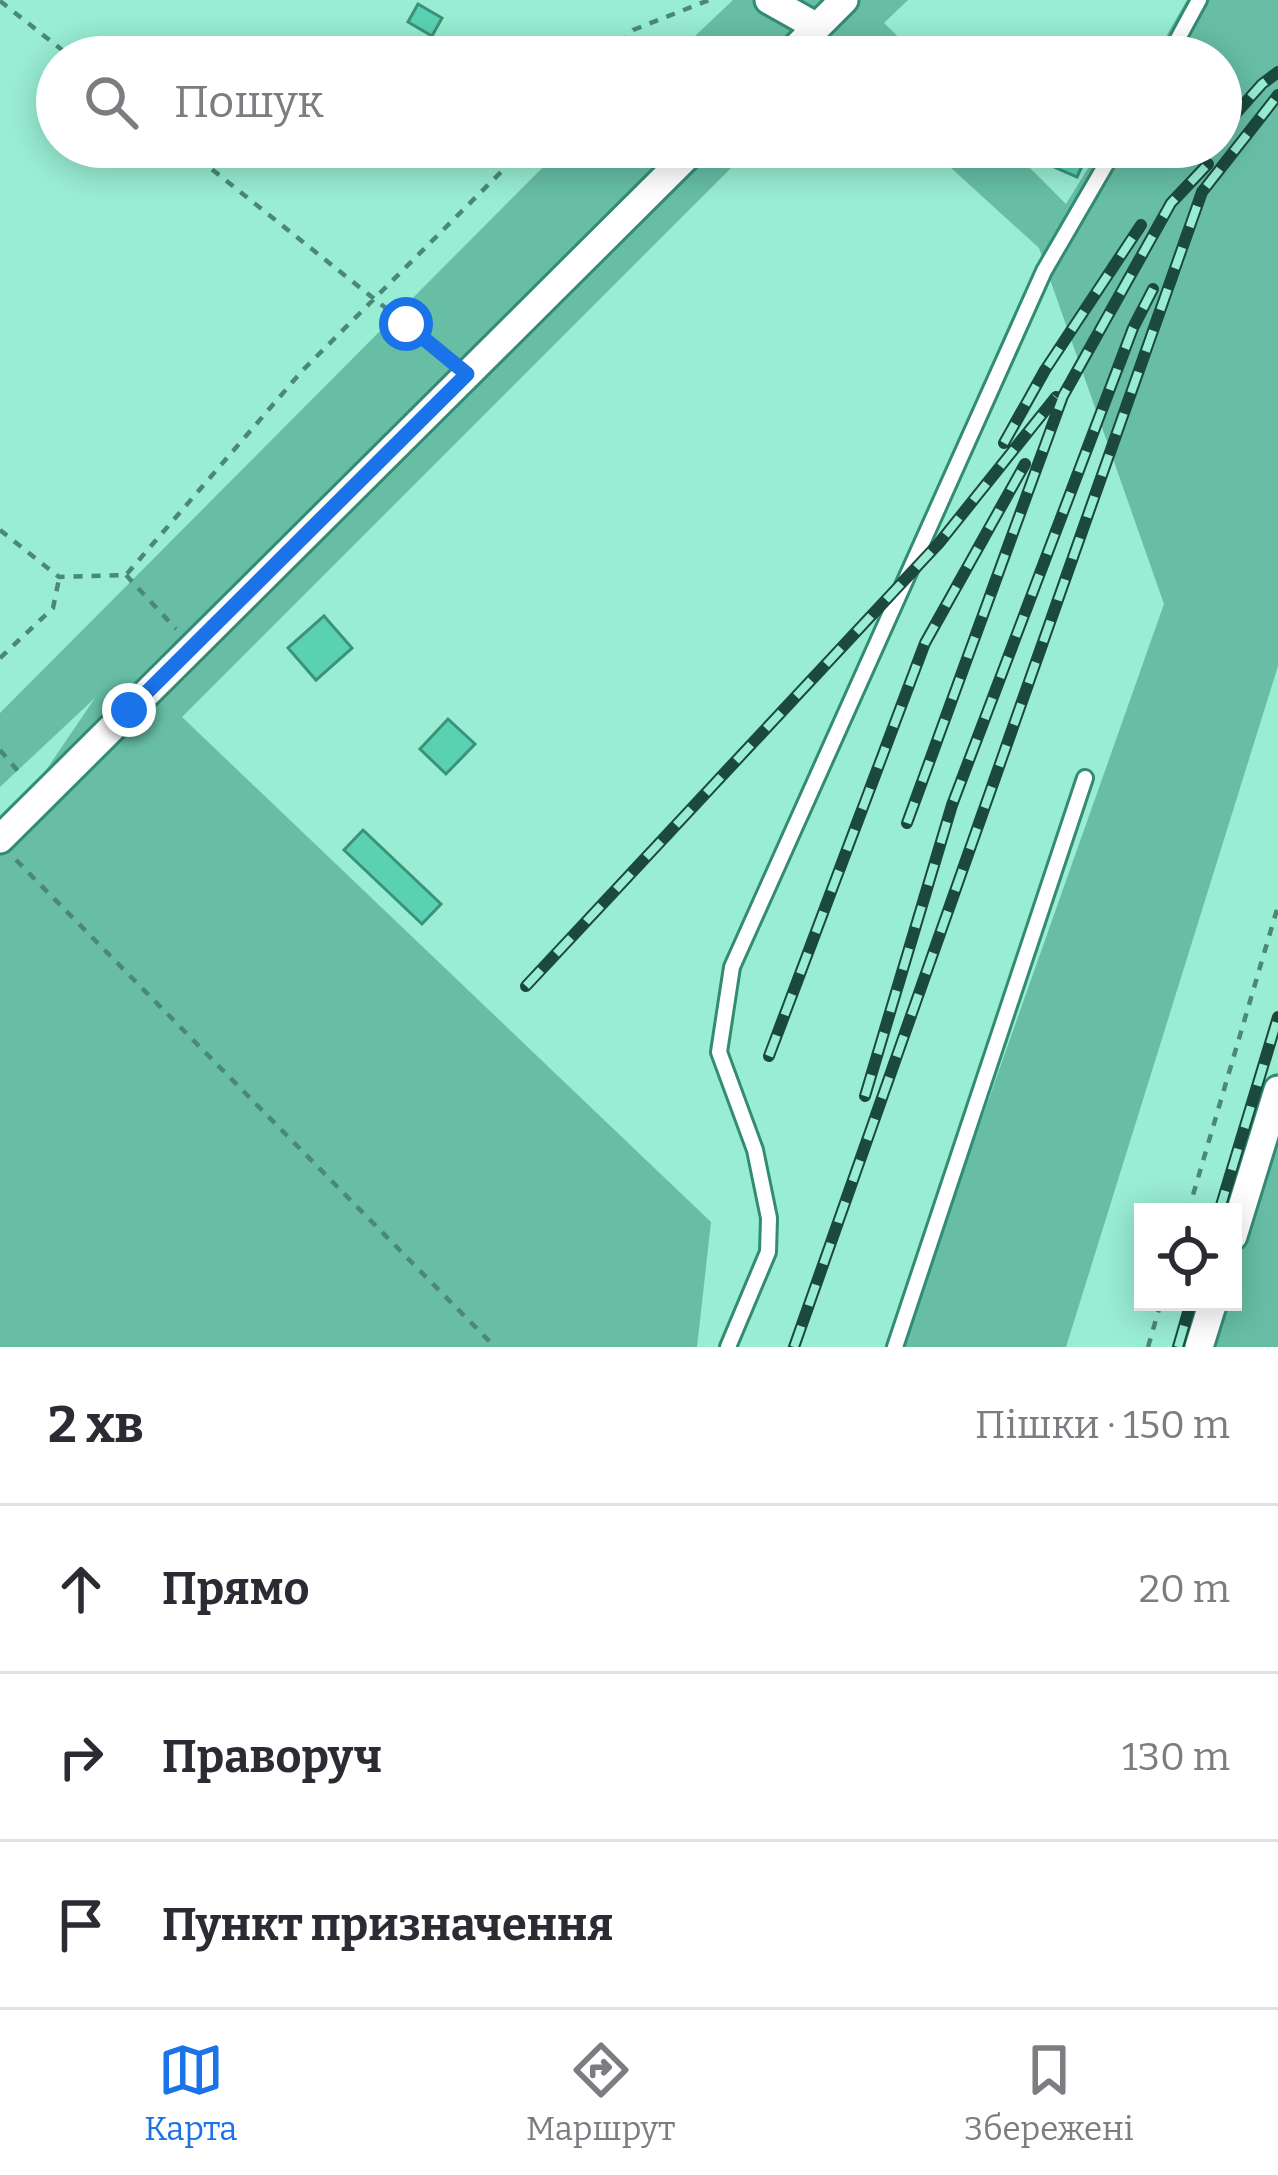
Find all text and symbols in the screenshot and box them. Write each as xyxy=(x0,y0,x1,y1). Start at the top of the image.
search box xyxy=(36,36,1242,168)
icon: search xyxy=(78,69,144,135)
text: Пошук xyxy=(174,75,324,129)
route start xyxy=(379,297,433,351)
route end xyxy=(102,683,156,737)
map controls xyxy=(1134,1203,1242,1311)
button: locate xyxy=(1134,1203,1242,1311)
text: 2 хв xyxy=(48,1394,144,1456)
text: Пішки · 150 m xyxy=(975,1402,1230,1448)
icon: ahead xyxy=(48,1556,114,1622)
text: Прямо xyxy=(162,1562,309,1616)
text: 20 m xyxy=(1139,1566,1230,1612)
icon: right xyxy=(48,1724,114,1790)
text: Праворуч xyxy=(162,1730,382,1784)
text: 130 m xyxy=(1122,1734,1230,1780)
icon: arrive xyxy=(48,1892,114,1958)
text: Пункт призначення xyxy=(162,1898,613,1952)
tab: Карта xyxy=(144,2037,237,2149)
tab: Маршрут xyxy=(526,2037,675,2149)
tab: Збережені xyxy=(964,2037,1134,2149)

